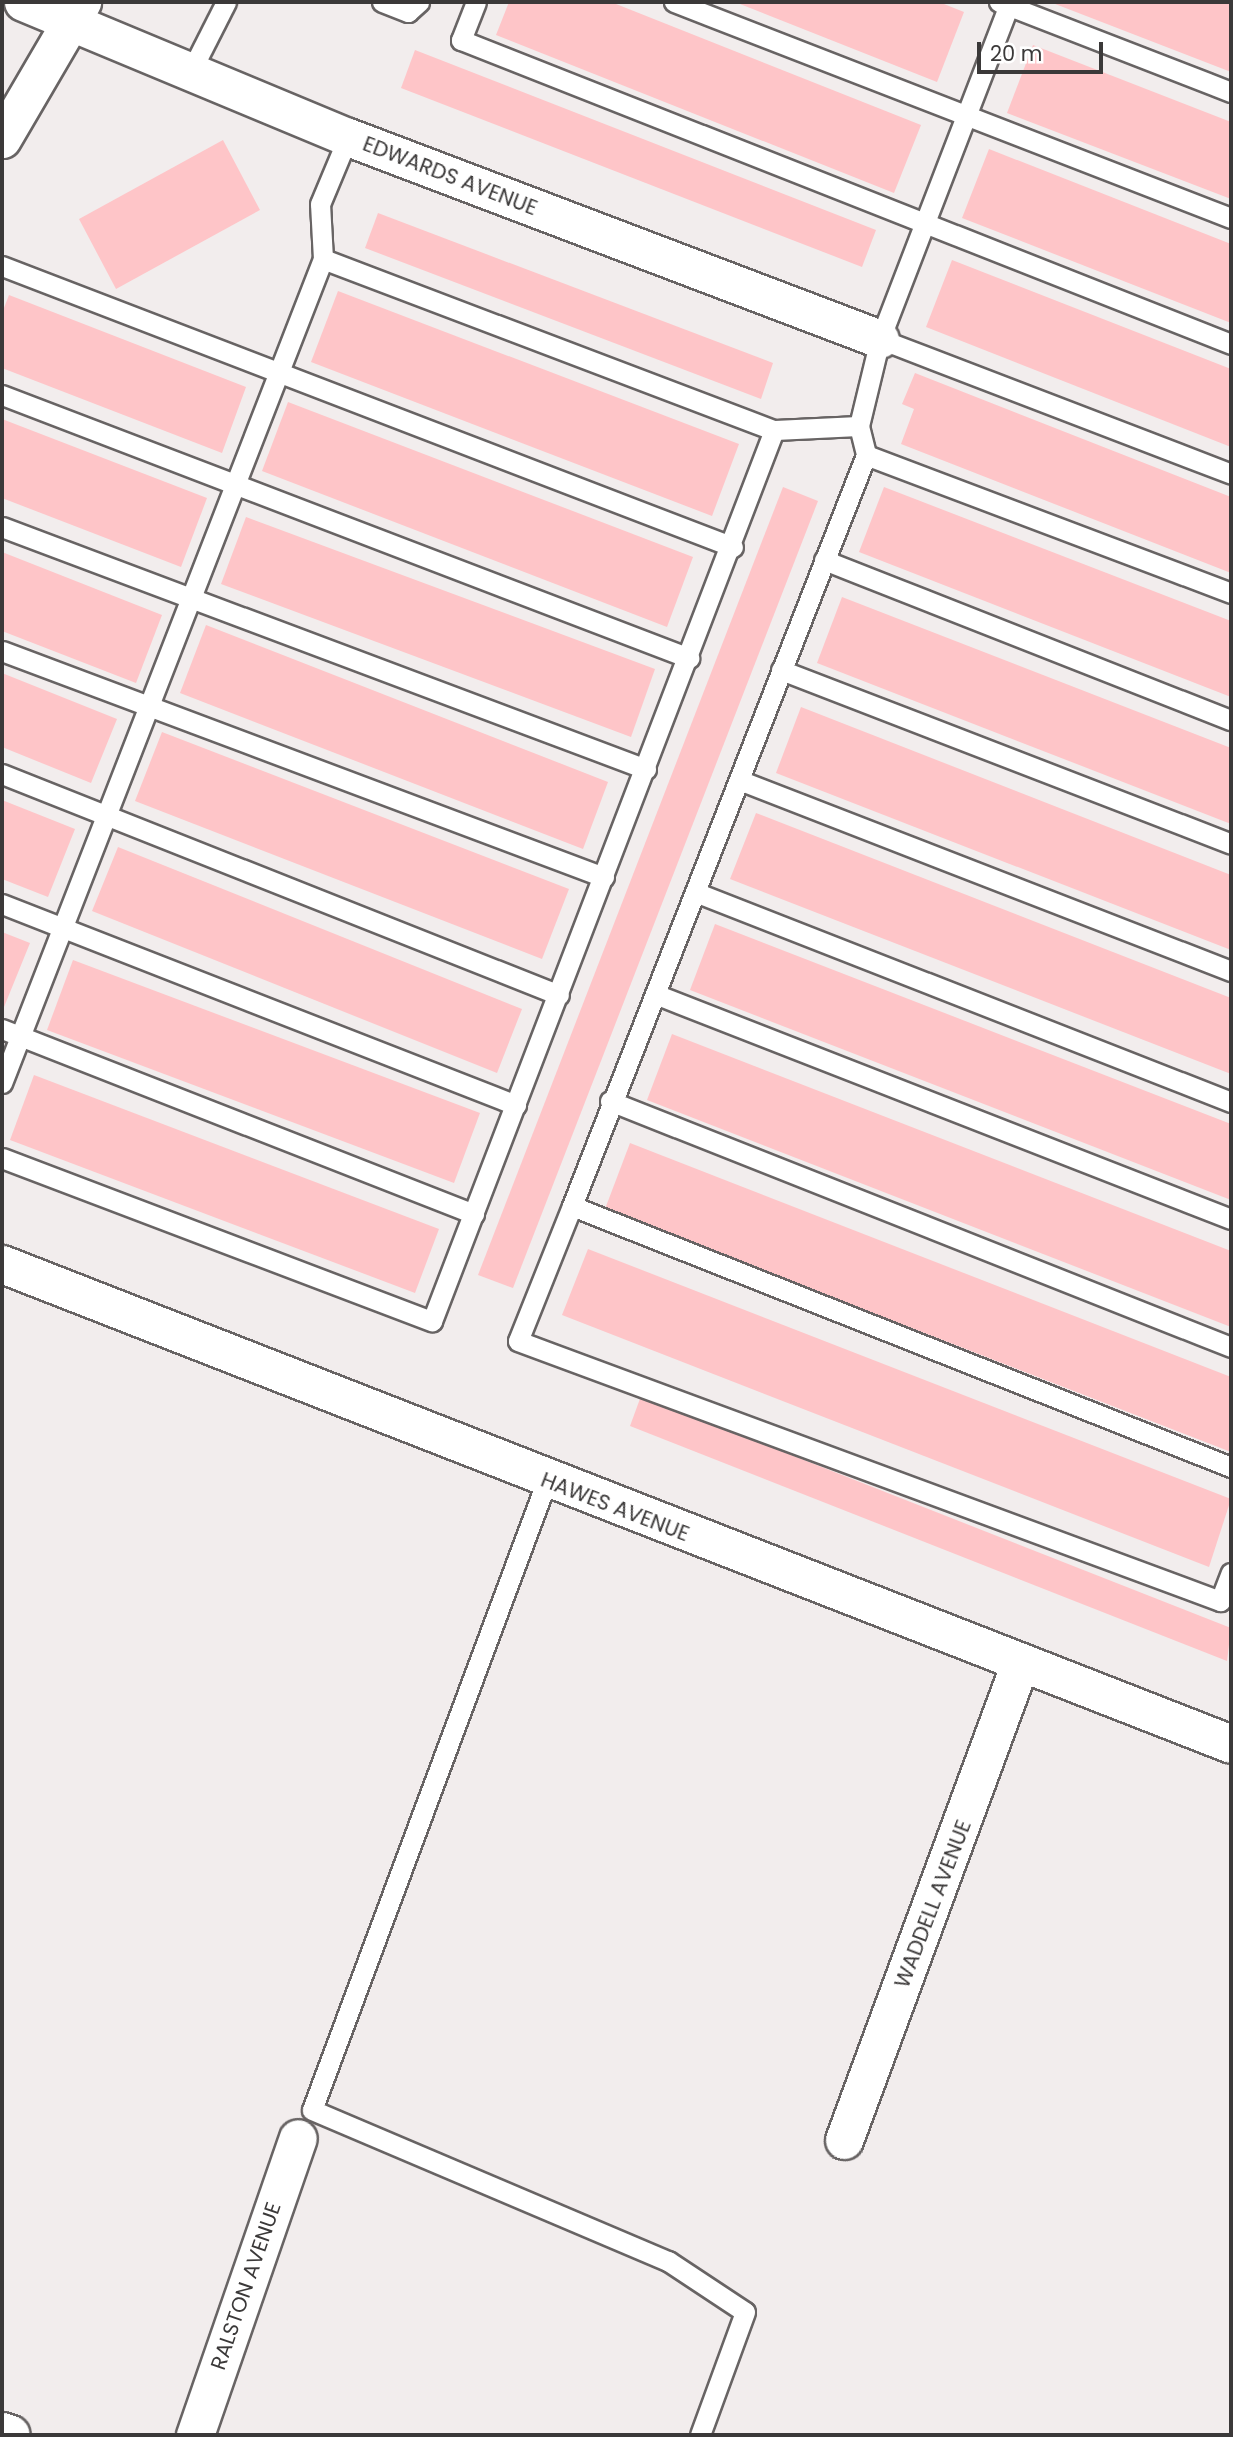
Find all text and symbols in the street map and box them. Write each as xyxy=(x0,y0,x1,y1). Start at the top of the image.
scale bar xyxy=(981,28,1107,72)
text: 20 m xyxy=(990,39,1043,68)
street label: EDWARDS AVENUE xyxy=(359,131,541,221)
street label: HAWES AVENUE xyxy=(537,1467,693,1547)
street label: WADDELL AVENUE xyxy=(889,1817,977,1991)
street label: RALSTON AVENUE xyxy=(206,2199,286,2373)

